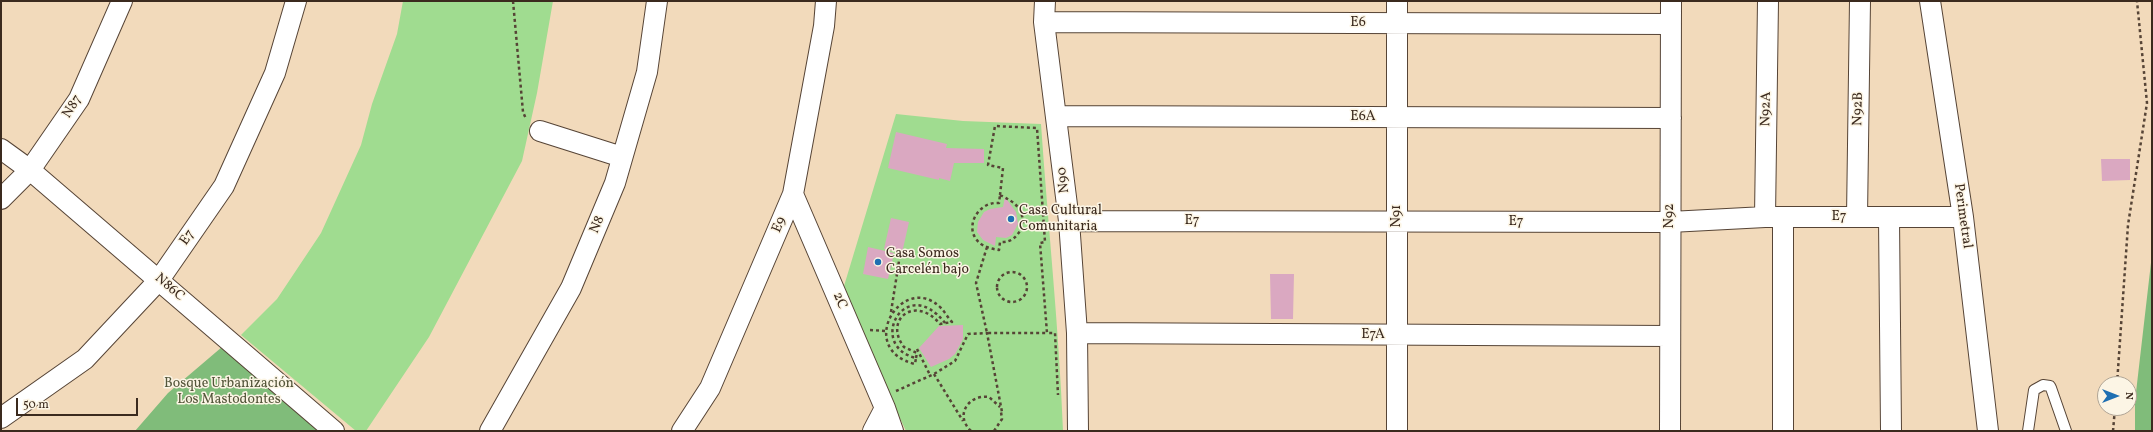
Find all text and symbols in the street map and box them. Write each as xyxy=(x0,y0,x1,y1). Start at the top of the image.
street label: E6 xyxy=(1350,15,1366,31)
street label: N92A xyxy=(1758,91,1776,127)
street label: N87 xyxy=(59,92,87,122)
street label: N92B xyxy=(1850,92,1868,126)
street label: E6A xyxy=(1350,109,1376,125)
street label: N90 xyxy=(1054,166,1074,194)
street label: Perimetral xyxy=(1949,182,1975,250)
place label: Casa Cultural Comunitaria xyxy=(1019,203,1102,236)
street label: N92 xyxy=(1662,203,1678,229)
street label: N91 xyxy=(1389,204,1405,228)
street label: E7 xyxy=(1831,209,1847,225)
street label: E7 xyxy=(1184,213,1200,229)
street label: N8 xyxy=(587,214,609,236)
marker: Casa Cultural Comunitaria xyxy=(1006,214,1016,224)
street label: E7 xyxy=(1508,214,1524,230)
street label: E9 xyxy=(769,215,791,235)
street label: E7 xyxy=(177,227,199,249)
place label: Casa Somos Carcelén bajo xyxy=(886,246,969,278)
marker: Casa Somos Carcelén bajo xyxy=(873,257,883,267)
street label: N86C xyxy=(151,271,187,305)
street label: 2C xyxy=(828,290,850,312)
street label: E7A xyxy=(1361,327,1385,343)
park label: Bosque Urbanización Los Mastodontes xyxy=(164,376,294,408)
north arrow xyxy=(2097,376,2137,416)
scale bar xyxy=(18,390,140,416)
text: N xyxy=(2121,392,2136,400)
text: 50 m xyxy=(23,397,49,413)

